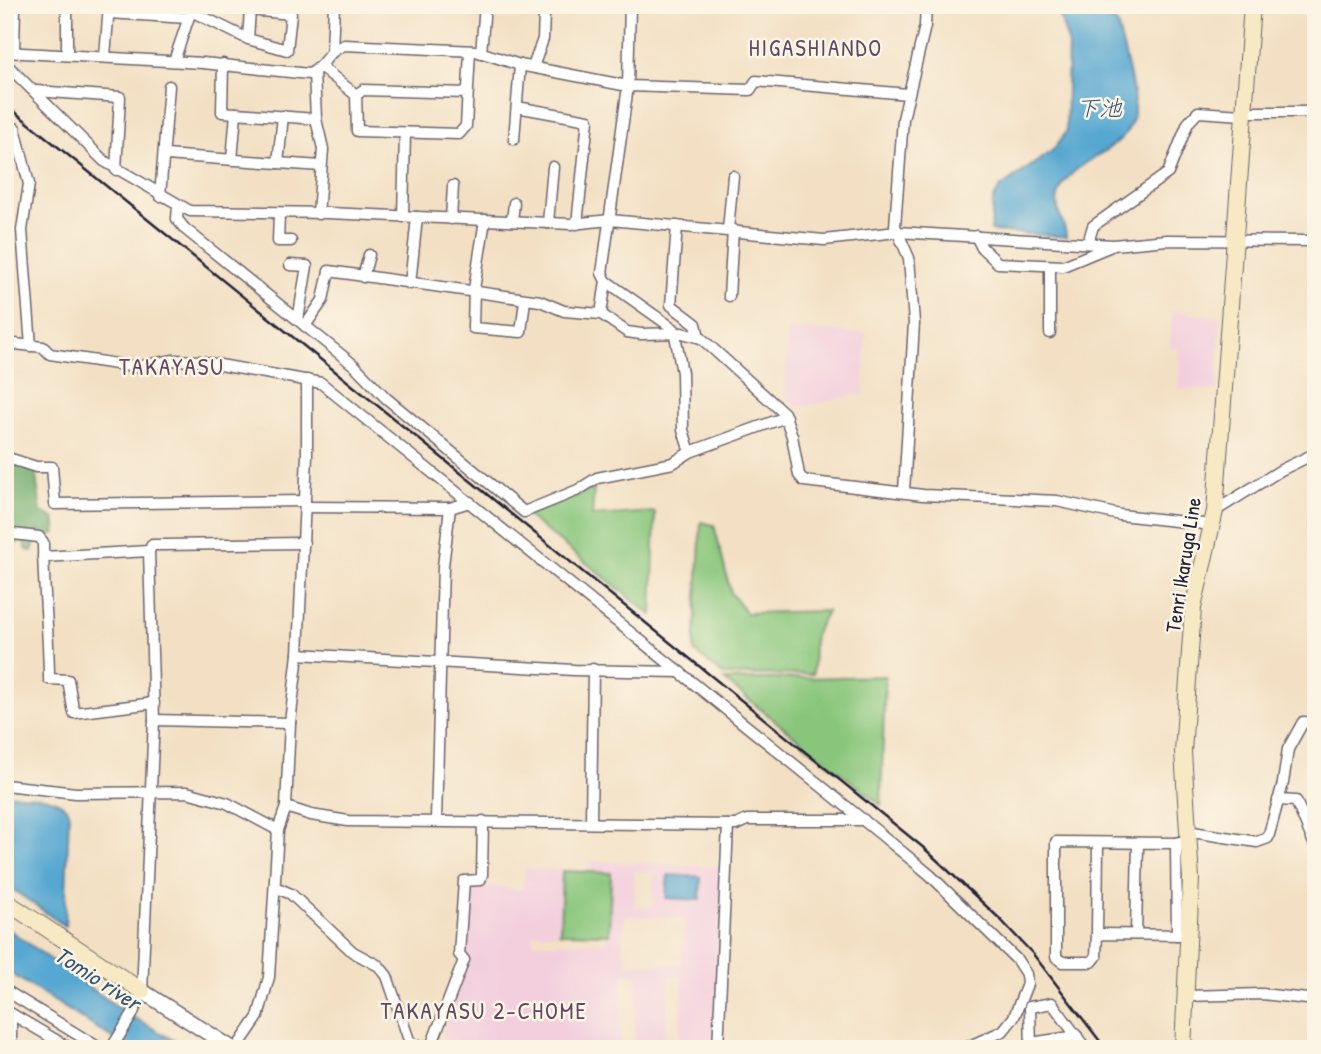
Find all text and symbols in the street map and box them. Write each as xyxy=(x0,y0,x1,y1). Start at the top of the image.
district label: HIGASHIANDO xyxy=(749,32,883,63)
water label: 下池 xyxy=(1076,92,1123,123)
district label: TAKAYASU xyxy=(119,351,225,382)
street label: Tenri Ikaruga Line xyxy=(1158,495,1208,635)
water label: Tomio river xyxy=(49,939,150,1019)
district label: TAKAYASU 2-CHOME xyxy=(380,995,588,1026)

